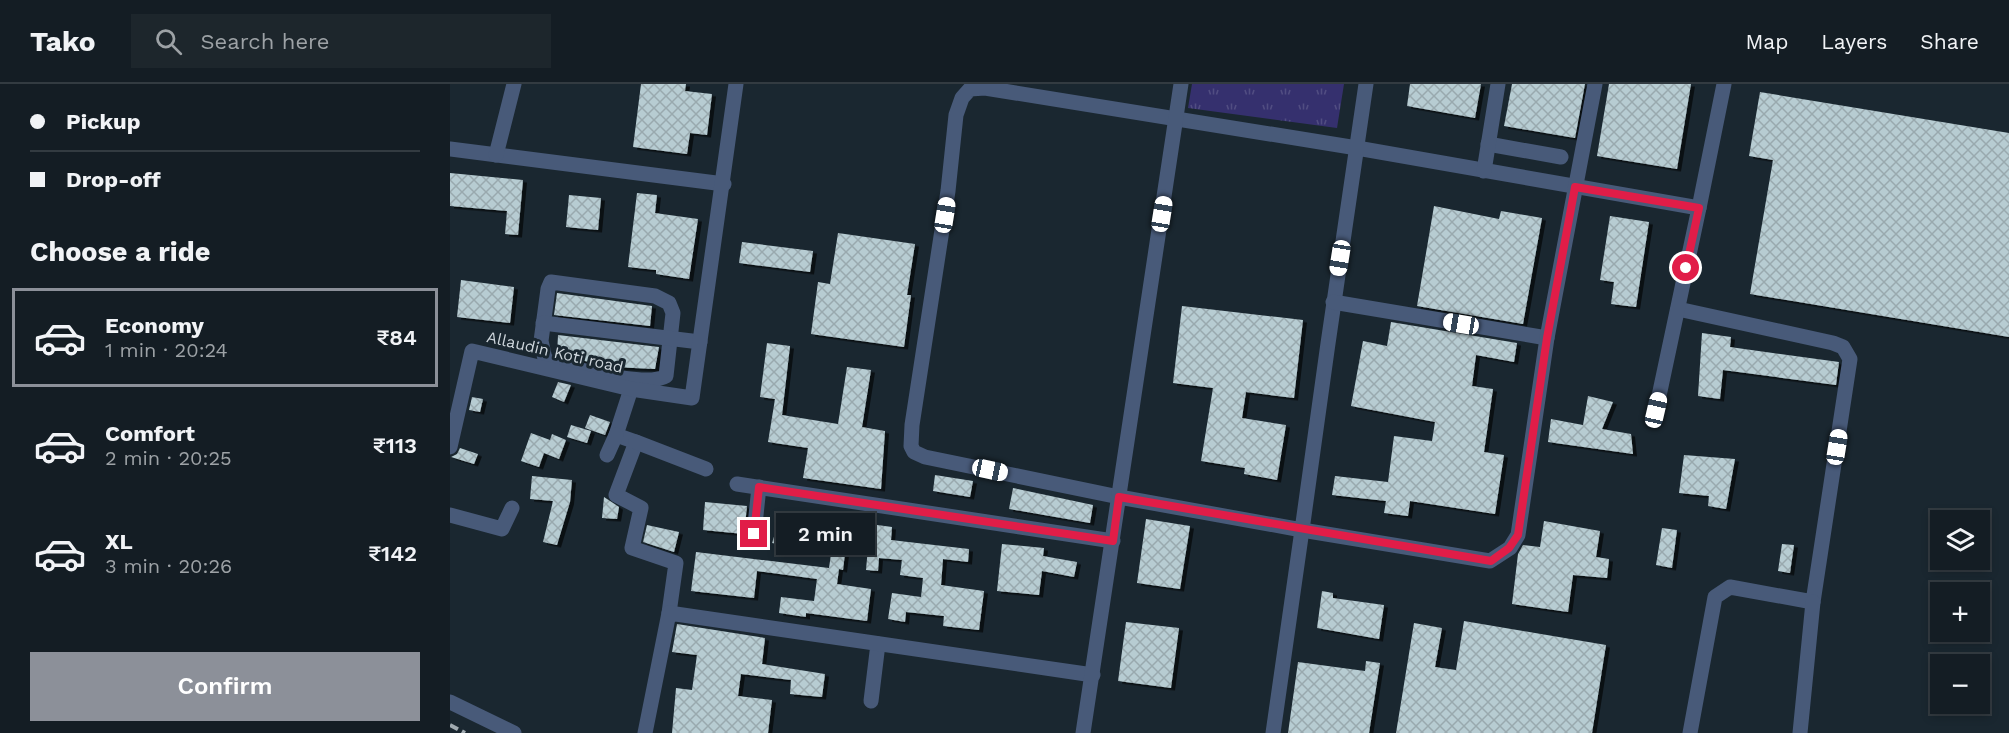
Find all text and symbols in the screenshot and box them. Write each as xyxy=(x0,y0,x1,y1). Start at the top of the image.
search box xyxy=(131,14,551,68)
text: Tako xyxy=(30,25,95,58)
icon: search xyxy=(152,25,185,58)
text: Search here xyxy=(200,29,329,54)
text: Map xyxy=(1745,29,1788,54)
text: Layers xyxy=(1821,29,1887,54)
text: Share xyxy=(1920,29,1979,54)
text: Pickup xyxy=(66,109,141,134)
text: Drop-off xyxy=(66,167,161,192)
car xyxy=(1150,195,1174,233)
car xyxy=(933,196,957,234)
text: Choose a ride xyxy=(30,236,210,268)
car xyxy=(1328,239,1352,277)
route start xyxy=(1672,254,1699,281)
icon: car xyxy=(33,311,87,365)
car xyxy=(1442,312,1480,336)
text: Economy xyxy=(105,313,204,338)
text: ₹84 xyxy=(376,325,417,350)
street label: Allaudin Koti road xyxy=(485,327,625,377)
text: 1 min · 20:24 xyxy=(105,338,228,362)
car xyxy=(1643,390,1669,430)
icon: car xyxy=(33,419,87,473)
text: Comfort xyxy=(105,421,195,446)
car xyxy=(1825,428,1849,466)
text: ₹113 xyxy=(373,433,417,458)
text: 2 min · 20:25 xyxy=(105,446,232,470)
car xyxy=(971,457,1009,483)
map controls xyxy=(1930,510,1990,714)
button: layers xyxy=(1930,510,1990,570)
callout: 2 min xyxy=(775,513,874,555)
route end xyxy=(740,520,767,547)
text: 2 min xyxy=(798,522,853,546)
icon: car xyxy=(33,527,87,581)
text: XL xyxy=(105,529,133,554)
text: ₹142 xyxy=(368,541,417,566)
text: 3 min · 20:26 xyxy=(105,554,232,578)
button: + xyxy=(1930,582,1990,642)
button: Confirm xyxy=(30,652,420,721)
button: − xyxy=(1930,654,1990,714)

